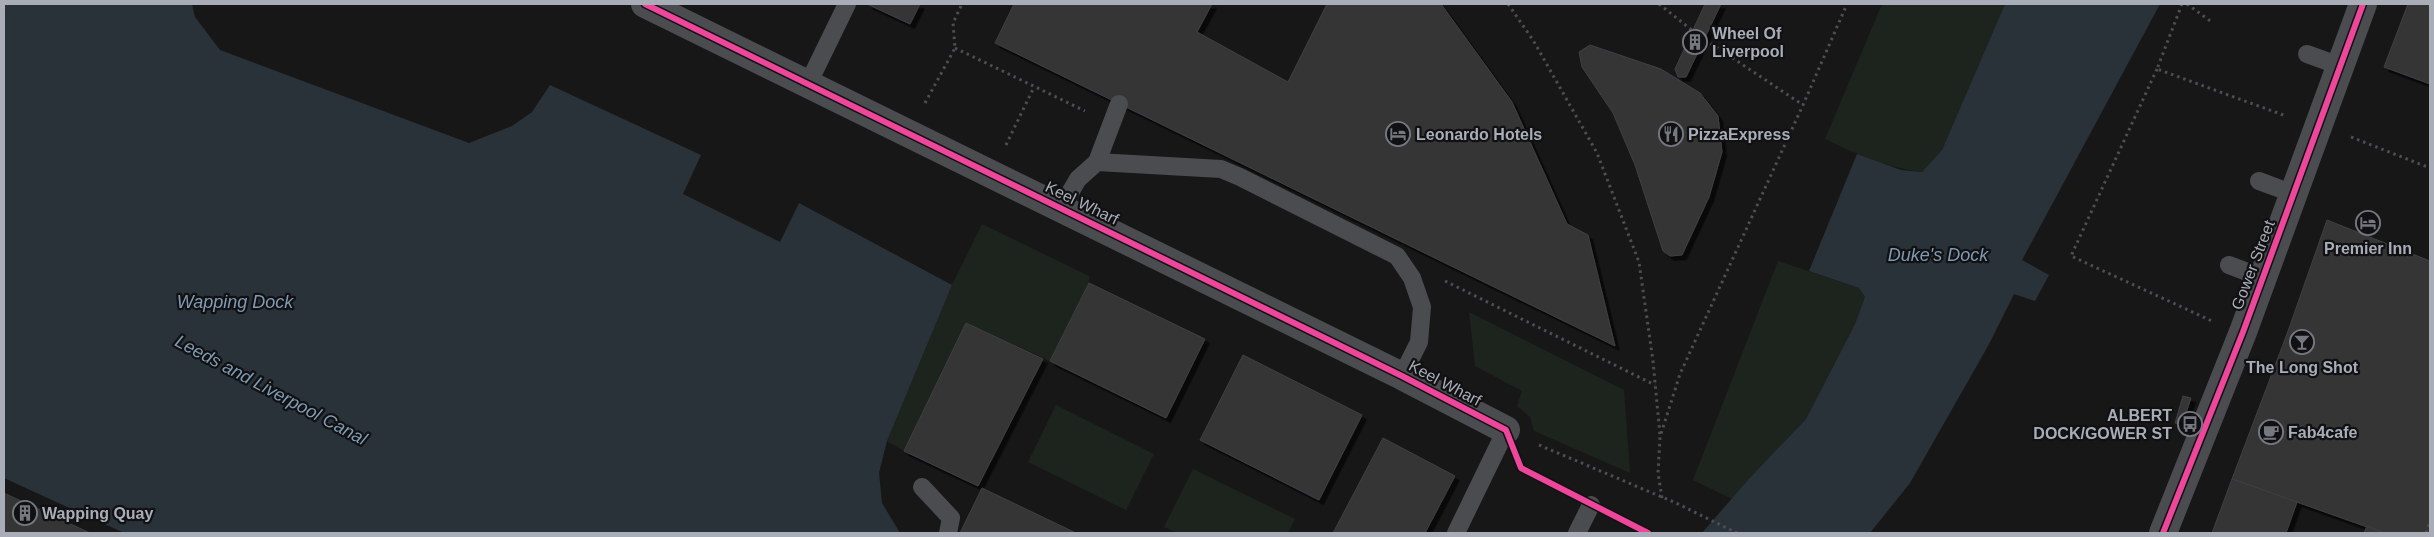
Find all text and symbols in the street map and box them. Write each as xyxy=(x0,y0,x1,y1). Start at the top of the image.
place label: Wheel Of Liverpool xyxy=(1712,25,1784,60)
building icon: Wheel Of Liverpool xyxy=(1682,29,1708,55)
hotel icon: Leonardo Hotels xyxy=(1385,121,1411,147)
restaurant icon: PizzaExpress xyxy=(1658,121,1684,147)
place label: Leonardo Hotels xyxy=(1416,126,1542,143)
place label: PizzaExpress xyxy=(1688,126,1790,143)
street label: Keel Wharf xyxy=(1043,178,1122,228)
hotel icon: Premier Inn xyxy=(2355,210,2381,236)
street label: Gower Street xyxy=(2228,217,2278,312)
place label: Premier Inn xyxy=(2324,240,2412,257)
water label: Duke's Dock xyxy=(1888,245,1989,265)
water label: Wapping Dock xyxy=(177,292,294,312)
bar icon: The Long Shot xyxy=(2289,329,2315,355)
water label: Leeds and Liverpool Canal xyxy=(172,331,371,450)
street label: Keel Wharf xyxy=(1406,357,1484,409)
place label: The Long Shot xyxy=(2246,359,2359,376)
place label: ALBERT DOCK/GOWER ST xyxy=(2033,407,2172,442)
bus stop icon: ALBERT DOCK/GOWER ST xyxy=(2177,411,2203,437)
cafe icon: Fab4cafe xyxy=(2258,419,2284,445)
place label: Fab4cafe xyxy=(2288,424,2357,441)
building icon: Wapping Quay xyxy=(12,500,38,526)
place label: Wapping Quay xyxy=(42,505,154,522)

